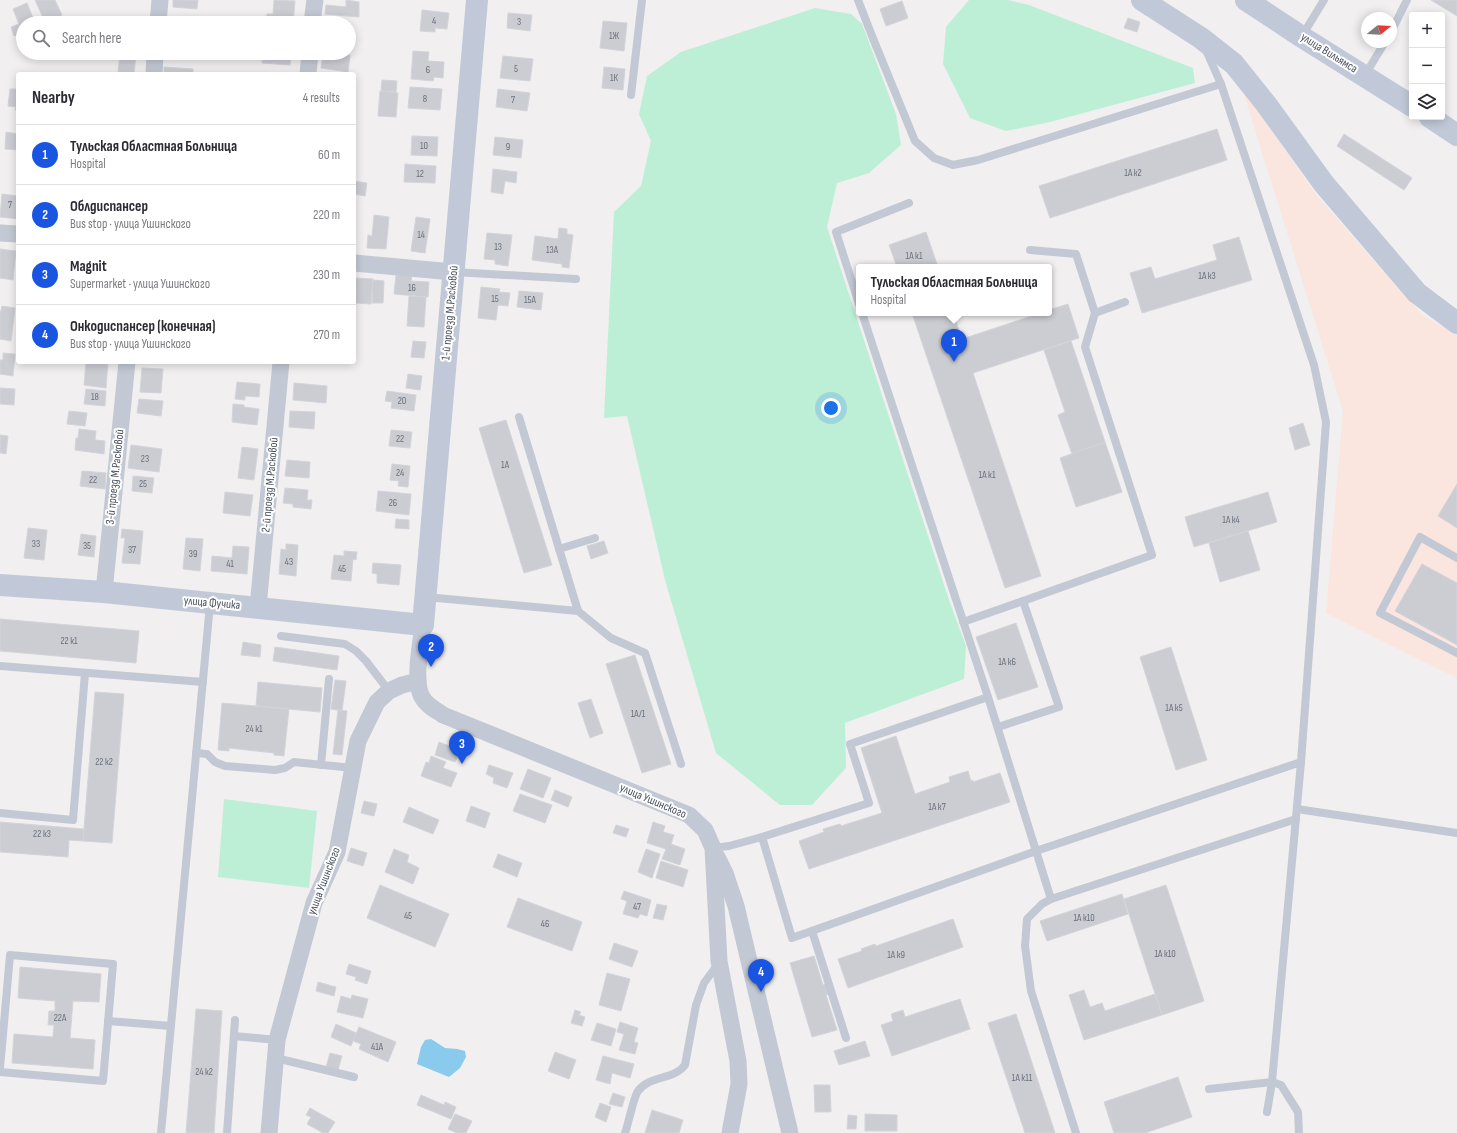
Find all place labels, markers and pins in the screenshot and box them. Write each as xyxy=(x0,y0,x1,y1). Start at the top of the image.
pin: 1 xyxy=(941,329,967,362)
pin: 2 xyxy=(418,634,444,667)
pin: 3 xyxy=(449,731,475,764)
pin: 4 xyxy=(748,959,774,992)

